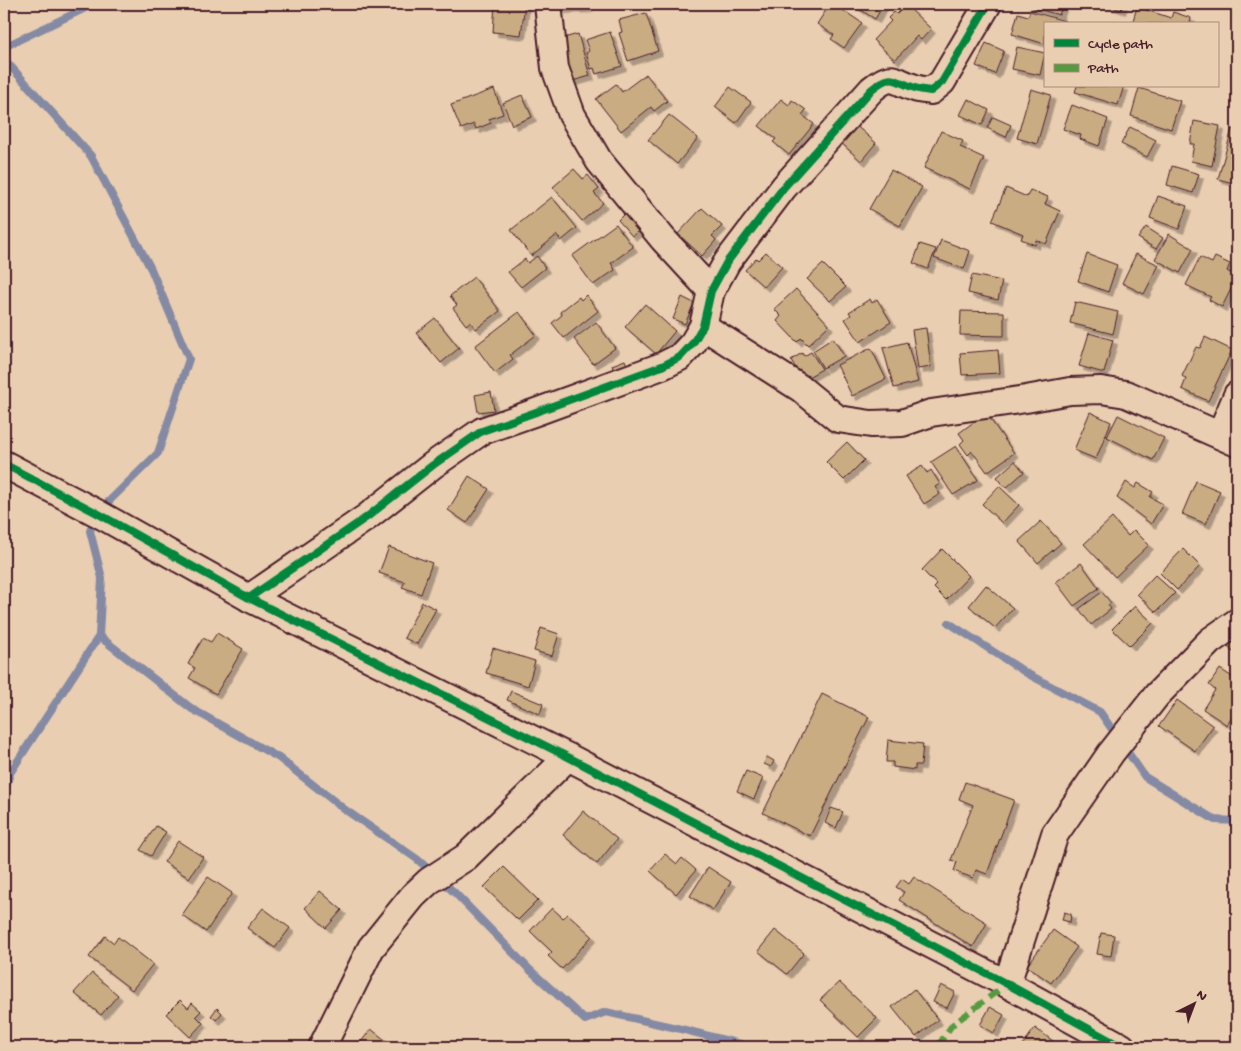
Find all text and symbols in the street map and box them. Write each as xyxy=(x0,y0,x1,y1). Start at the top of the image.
legend xyxy=(1044,22,1218,88)
text: Cycle path xyxy=(1088,36,1153,54)
text: Path xyxy=(1087,60,1119,78)
north arrow xyxy=(1168,978,1218,1028)
text: N xyxy=(1192,987,1210,1006)

